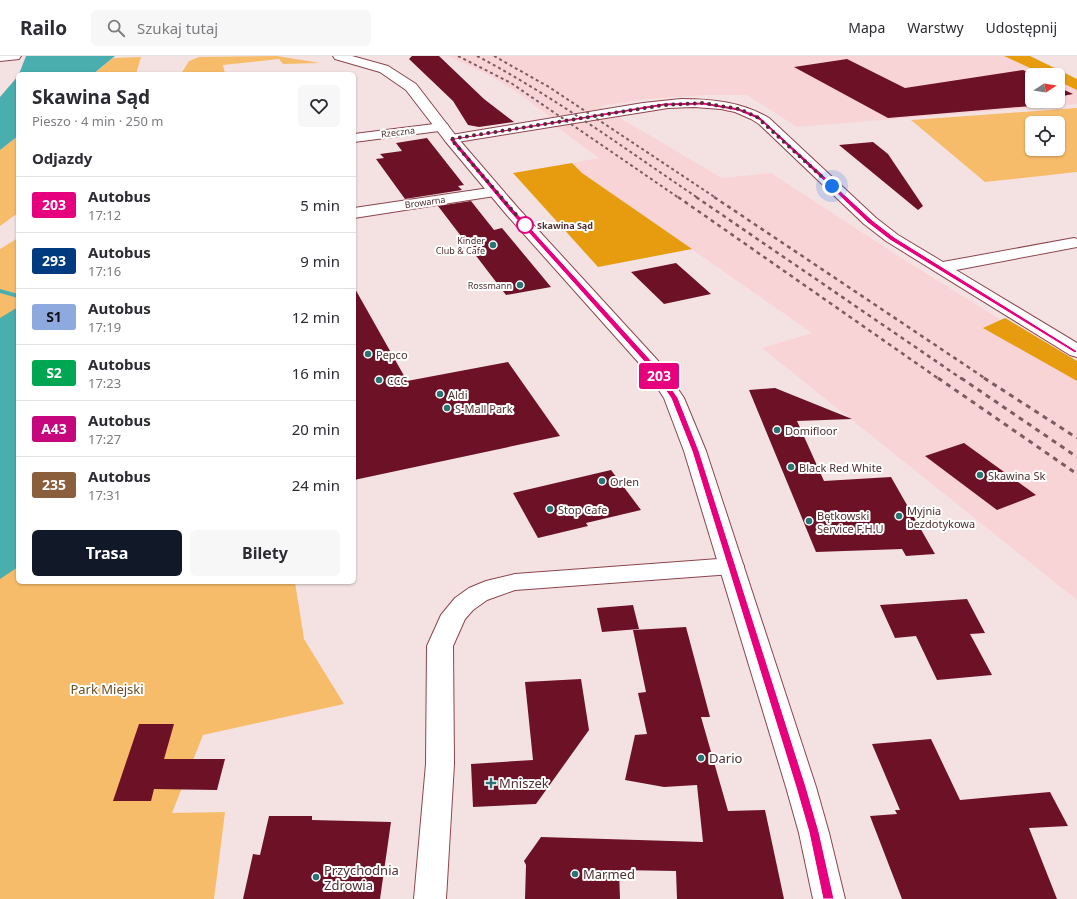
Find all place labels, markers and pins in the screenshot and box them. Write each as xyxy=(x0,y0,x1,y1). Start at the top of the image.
marker: Skawina Sąd xyxy=(516,216,534,234)
place label: Skawina Sąd xyxy=(537,219,593,232)
place label: Kinder Club & Cafe xyxy=(436,234,485,257)
marker: Kinder Club & Cafe xyxy=(488,240,498,250)
place label: Rossmann xyxy=(468,279,512,292)
marker: Rossmann xyxy=(515,280,525,290)
place label: Pepco xyxy=(376,347,408,362)
marker: Pepco xyxy=(363,349,373,359)
place label: CCC xyxy=(387,373,407,388)
marker: CCC xyxy=(374,375,384,385)
place label: Aldi xyxy=(448,387,467,402)
marker: Aldi xyxy=(435,389,445,399)
place label: S-Mall Park xyxy=(455,401,513,416)
marker: S-Mall Park xyxy=(442,403,452,413)
place label: Domifloor xyxy=(785,423,838,438)
marker: Domifloor xyxy=(772,425,782,435)
place label: Black Red White xyxy=(799,460,882,475)
marker: Black Red White xyxy=(786,462,796,472)
place label: Skawina Sk xyxy=(988,468,1045,483)
marker: Skawina Sk xyxy=(975,470,985,480)
place label: Orlen xyxy=(610,474,639,489)
marker: Orlen xyxy=(597,476,607,486)
place label: Stop Cafe xyxy=(558,502,607,517)
place label: Myjnia bezdotykowa xyxy=(907,503,975,531)
marker: Stop Cafe xyxy=(545,504,555,514)
place label: Bętkowski Service F.H.U xyxy=(817,508,883,536)
marker: Myjnia bezdotykowa xyxy=(894,511,904,521)
marker: Bętkowski Service F.H.U xyxy=(804,516,814,526)
place label: Dario xyxy=(709,749,743,767)
marker: Dario xyxy=(696,753,706,763)
place label: Mniszek xyxy=(499,774,549,792)
marker: Mniszek xyxy=(486,778,496,788)
place label: Przychodnia Zdrowia xyxy=(324,861,399,894)
place label: Marmed xyxy=(583,865,635,883)
marker: Marmed xyxy=(570,869,580,879)
marker: Przychodnia Zdrowia xyxy=(311,872,321,882)

